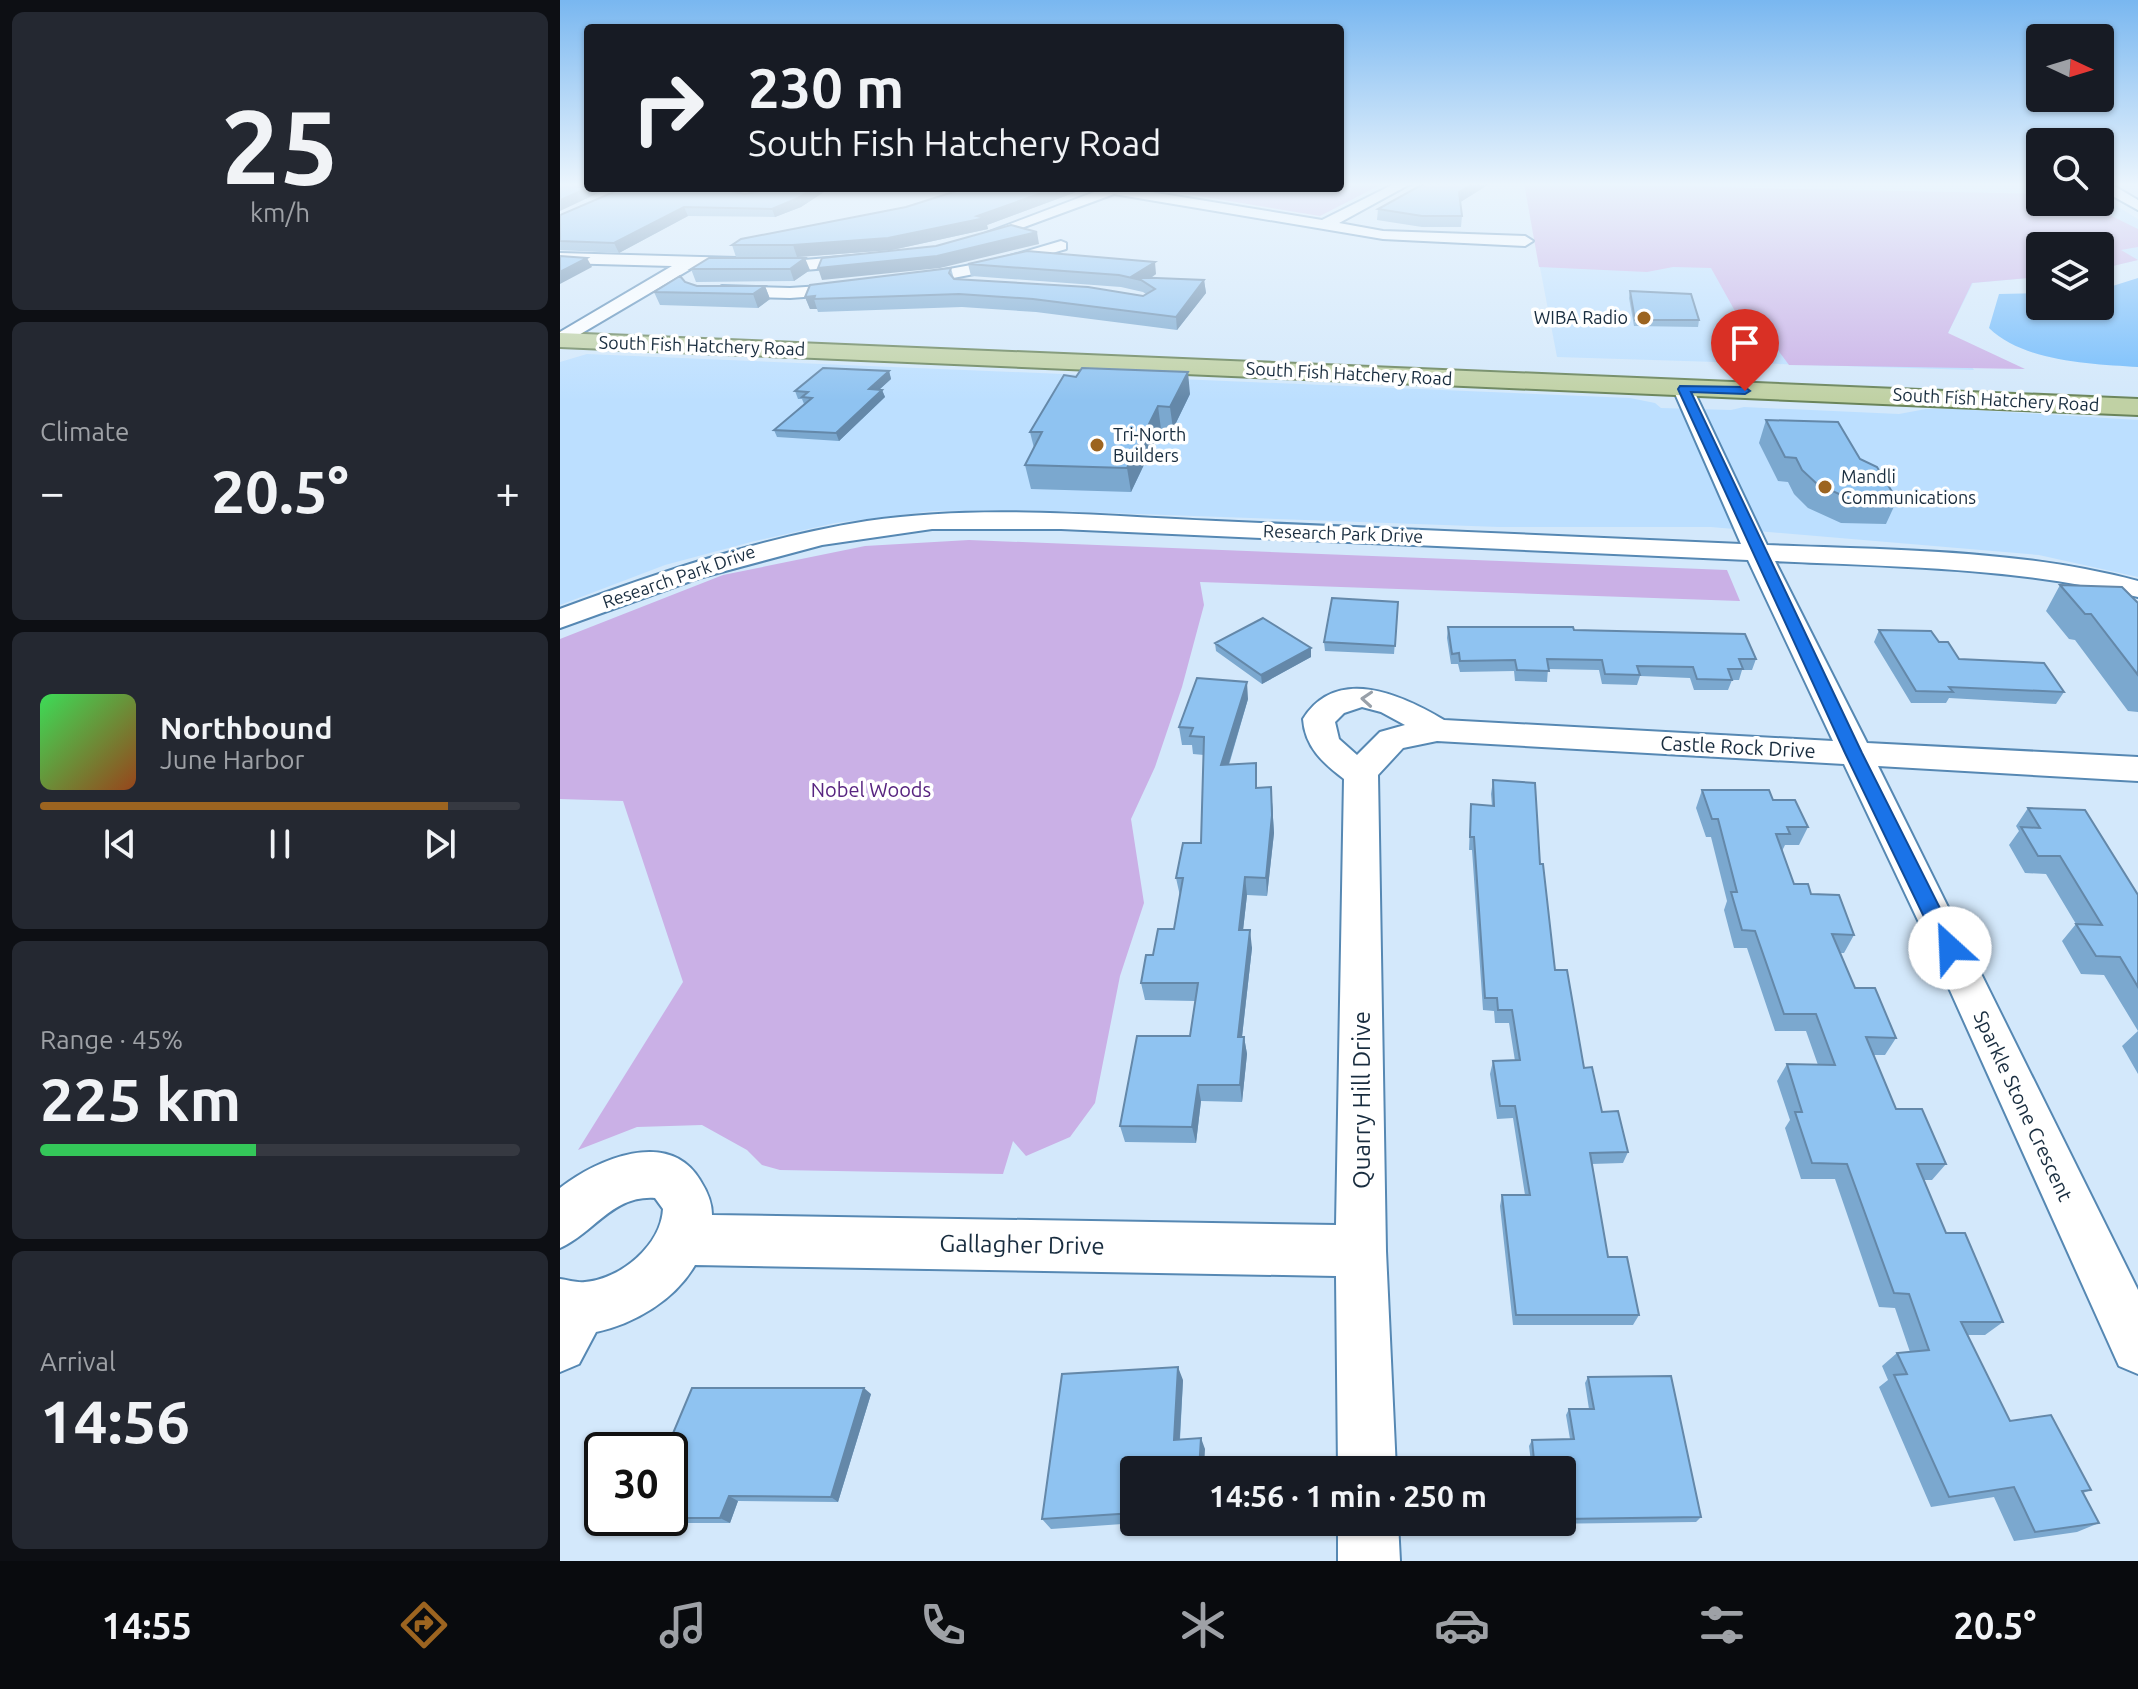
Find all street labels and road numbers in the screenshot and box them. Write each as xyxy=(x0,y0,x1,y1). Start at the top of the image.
street label: South Fish Hatchery Road xyxy=(598,331,806,359)
street label: South Fish Hatchery Road xyxy=(1245,358,1453,388)
street label: South Fish Hatchery Road xyxy=(1892,384,2100,414)
street label: Research Park Drive xyxy=(1263,520,1423,546)
street label: Research Park Drive xyxy=(600,541,758,612)
street label: Castle Rock Drive xyxy=(1660,731,1816,762)
street label: Sparkle Stone Crescent xyxy=(1969,1007,2078,1205)
street label: Quarry Hill Drive xyxy=(1348,1011,1375,1189)
street label: Gallagher Drive xyxy=(939,1230,1105,1259)

